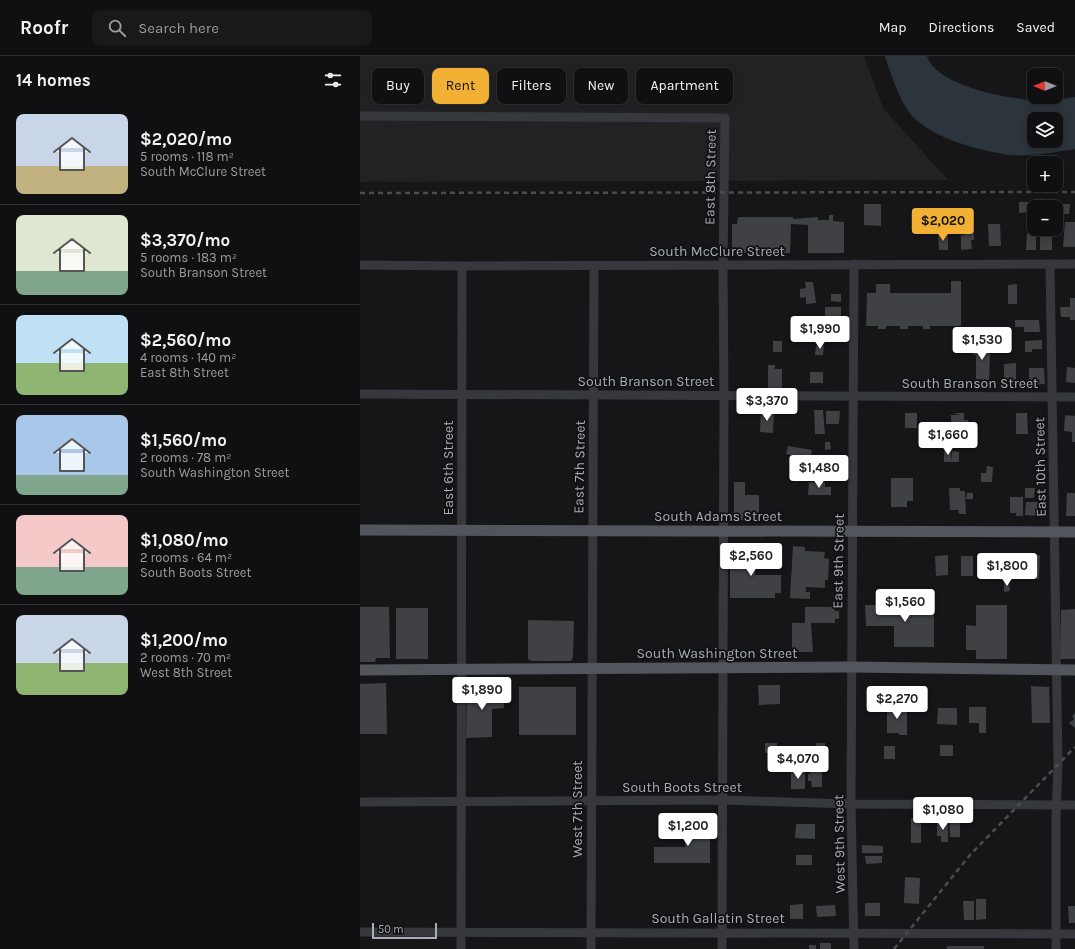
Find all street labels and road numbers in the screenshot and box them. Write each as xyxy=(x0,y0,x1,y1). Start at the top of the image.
street label: East 8th Street xyxy=(701,129,720,225)
street label: South McClure Street xyxy=(649,243,785,260)
street label: South Branson Street xyxy=(578,373,714,390)
street label: South Branson Street xyxy=(902,375,1038,392)
street label: East 10th Street xyxy=(1031,417,1050,517)
street label: East 6th Street xyxy=(440,420,457,516)
street label: East 7th Street xyxy=(570,420,589,514)
street label: South Adams Street xyxy=(654,508,782,525)
street label: East 9th Street xyxy=(829,513,848,609)
street label: South Washington Street xyxy=(637,645,797,662)
street label: West 7th Street xyxy=(569,760,586,858)
street label: South Boots Street xyxy=(622,779,742,796)
street label: West 9th Street xyxy=(830,794,849,894)
street label: South Gallatin Street xyxy=(651,910,785,927)

